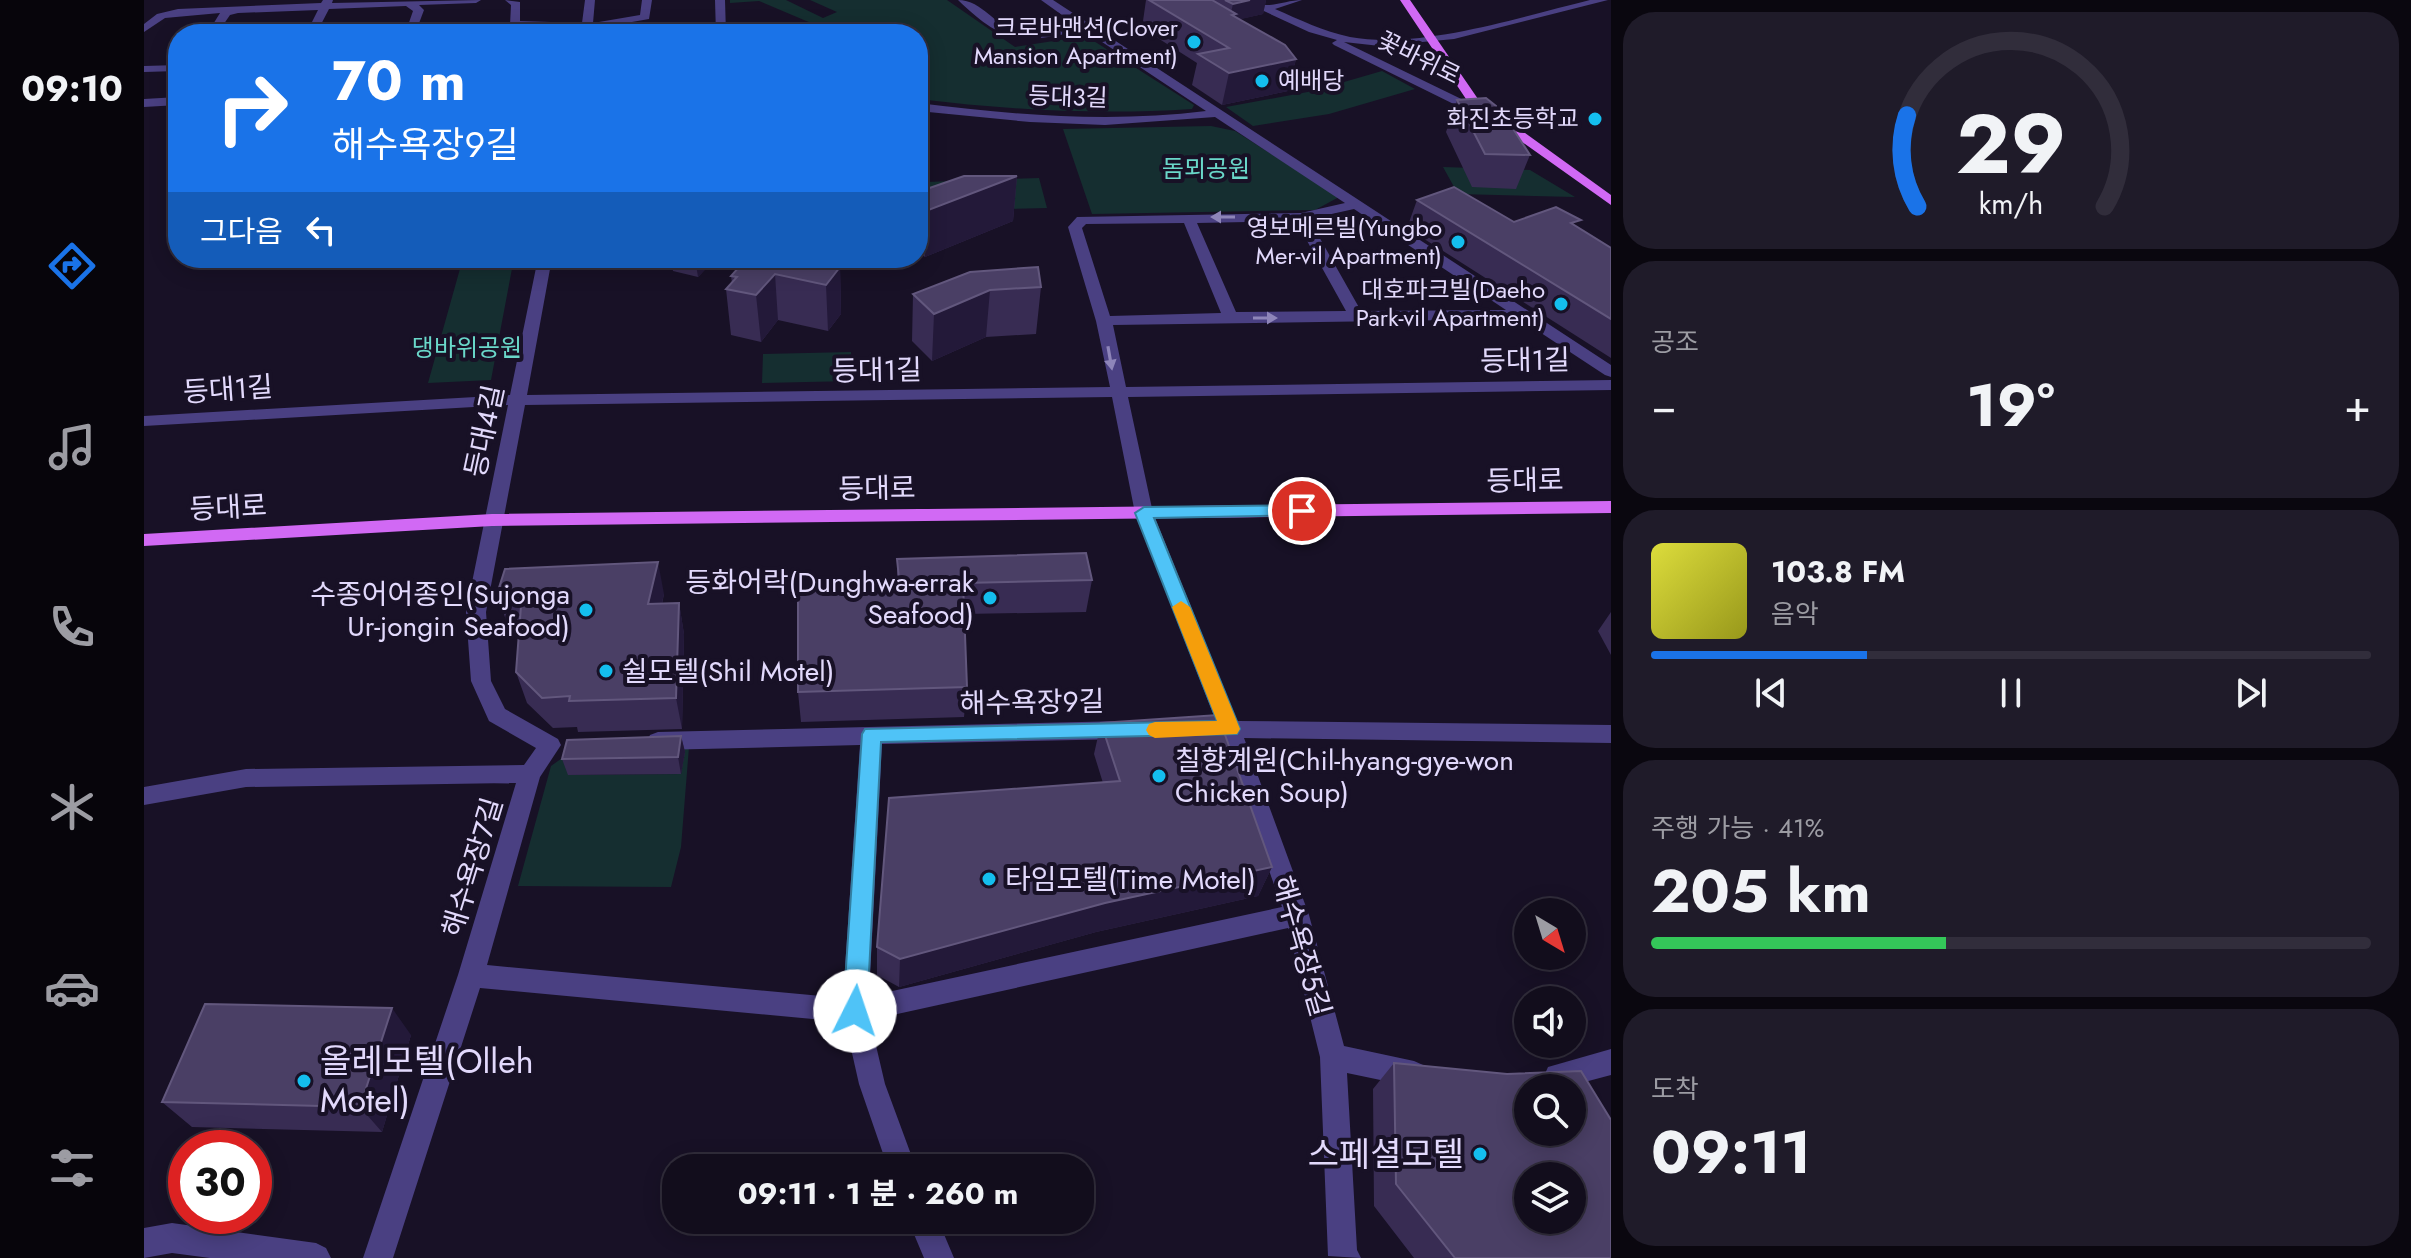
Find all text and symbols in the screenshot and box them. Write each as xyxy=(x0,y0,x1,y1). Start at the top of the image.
place label: 크로바맨션(Clover Mansion Apartment) xyxy=(974,10,1179,73)
street label: 꽃바위로 xyxy=(1372,22,1467,93)
marker: 크로바맨션(Clover Mansion Apartment) xyxy=(1185,33,1203,51)
text: 70 m xyxy=(332,40,466,121)
icon: right xyxy=(200,56,304,160)
text: 09:10 xyxy=(21,62,123,114)
place label: 예배당 xyxy=(1278,63,1344,98)
marker: 예배당 xyxy=(1253,72,1271,90)
street label: 등대3길 xyxy=(1028,78,1108,115)
text: 29 xyxy=(1956,83,2066,203)
place label: 화진초등학교 xyxy=(1447,101,1579,136)
marker: 화진초등학교 xyxy=(1586,110,1604,128)
text: 해수욕장9길 xyxy=(332,118,518,170)
park label: 돔뫼공원 xyxy=(1162,151,1250,186)
text: km/h xyxy=(1979,183,2043,225)
icon: left xyxy=(299,208,343,252)
text: 그다음 xyxy=(200,210,283,253)
place label: 영보메르빌(Yungbo Mer-vil Apartment) xyxy=(1247,210,1442,273)
one-way arrow xyxy=(1210,211,1235,223)
marker: 영보메르빌(Yungbo Mer-vil Apartment) xyxy=(1449,233,1467,251)
icon: directions xyxy=(44,238,100,294)
place label: 대호파크빌(Daeho Park-vil Apartment) xyxy=(1356,272,1545,335)
marker: 대호파크빌(Daeho Park-vil Apartment) xyxy=(1552,295,1570,313)
one-way arrow xyxy=(1253,312,1279,324)
text: 공조 xyxy=(1651,323,1699,361)
park label: 댕바위공원 xyxy=(412,330,522,365)
street label: 등대1길 xyxy=(1480,339,1570,382)
one-way arrow xyxy=(1105,345,1117,370)
street label: 등대1길 xyxy=(832,349,922,392)
text: 19° xyxy=(1966,362,2055,449)
street label: 등대1길 xyxy=(182,366,274,413)
text: − xyxy=(1651,374,1677,438)
text: + xyxy=(2344,374,2371,438)
street label: 등대4길 xyxy=(455,381,514,481)
icon: music xyxy=(44,419,100,475)
street label: 등대로 xyxy=(1486,459,1564,502)
street label: 등대로 xyxy=(838,467,916,510)
pin xyxy=(1268,477,1336,545)
street label: 등대로 xyxy=(188,485,268,530)
icon: arrive xyxy=(1280,489,1324,533)
text: 103.8 FM xyxy=(1771,550,1905,593)
place label: 등화어락(Dunghwa-errak Seafood) xyxy=(686,562,975,635)
place label: 수종어어종인(Sujonga Ur-jongin Seafood) xyxy=(310,574,570,647)
marker: 등화어락(Dunghwa-errak Seafood) xyxy=(981,589,999,607)
text: 음악 xyxy=(1771,595,1819,633)
icon: phone xyxy=(44,599,100,655)
marker: 수종어어종인(Sujonga Ur-jongin Seafood) xyxy=(577,601,595,619)
place label: 쉴모텔(Shil Motel) xyxy=(622,651,834,692)
marker: 쉴모텔(Shil Motel) xyxy=(597,662,615,680)
icon: previous xyxy=(1749,671,1793,715)
icon: pause xyxy=(1989,671,2033,715)
icon: next xyxy=(2229,671,2273,715)
street label: 해수욕장9길 xyxy=(959,681,1105,724)
place label: 칠향계원(Chil-hyang-gye-won Chicken Soup) xyxy=(1175,740,1514,813)
marker: 칠향계원(Chil-hyang-gye-won Chicken Soup) xyxy=(1150,767,1168,785)
icon: climate xyxy=(44,779,100,835)
street label: 해수욕장7길 xyxy=(432,793,513,942)
text: 주행 가능 · 41% xyxy=(1651,809,1824,847)
text: 205 km xyxy=(1651,848,1871,935)
place label: 타임모텔(Time Motel) xyxy=(1005,859,1256,900)
marker: 타임모텔(Time Motel) xyxy=(980,870,998,888)
street label: 해수욕장5길 xyxy=(1262,871,1341,1021)
north arrow xyxy=(1514,898,1586,970)
map controls xyxy=(1514,898,1586,1234)
icon: car xyxy=(44,960,100,1016)
position arrow xyxy=(813,969,897,1053)
button: sound xyxy=(1514,986,1586,1058)
place label: 올레모텔(Olleh Motel) xyxy=(320,1037,534,1125)
text: 도착 xyxy=(1651,1070,1699,1108)
marker: 올레모텔(Olleh Motel) xyxy=(295,1072,313,1090)
button: search xyxy=(1514,1074,1586,1146)
text: 09:11 xyxy=(1651,1109,1811,1196)
speed limit sign: 30 xyxy=(168,1130,272,1234)
place label: 스페셜모텔 xyxy=(1308,1130,1464,1179)
icon: filters xyxy=(44,1140,100,1196)
marker: 스페셜모텔 xyxy=(1471,1145,1489,1163)
button: layers xyxy=(1514,1162,1586,1234)
text: 09:11 · 1 분 · 260 m xyxy=(738,1172,1018,1215)

